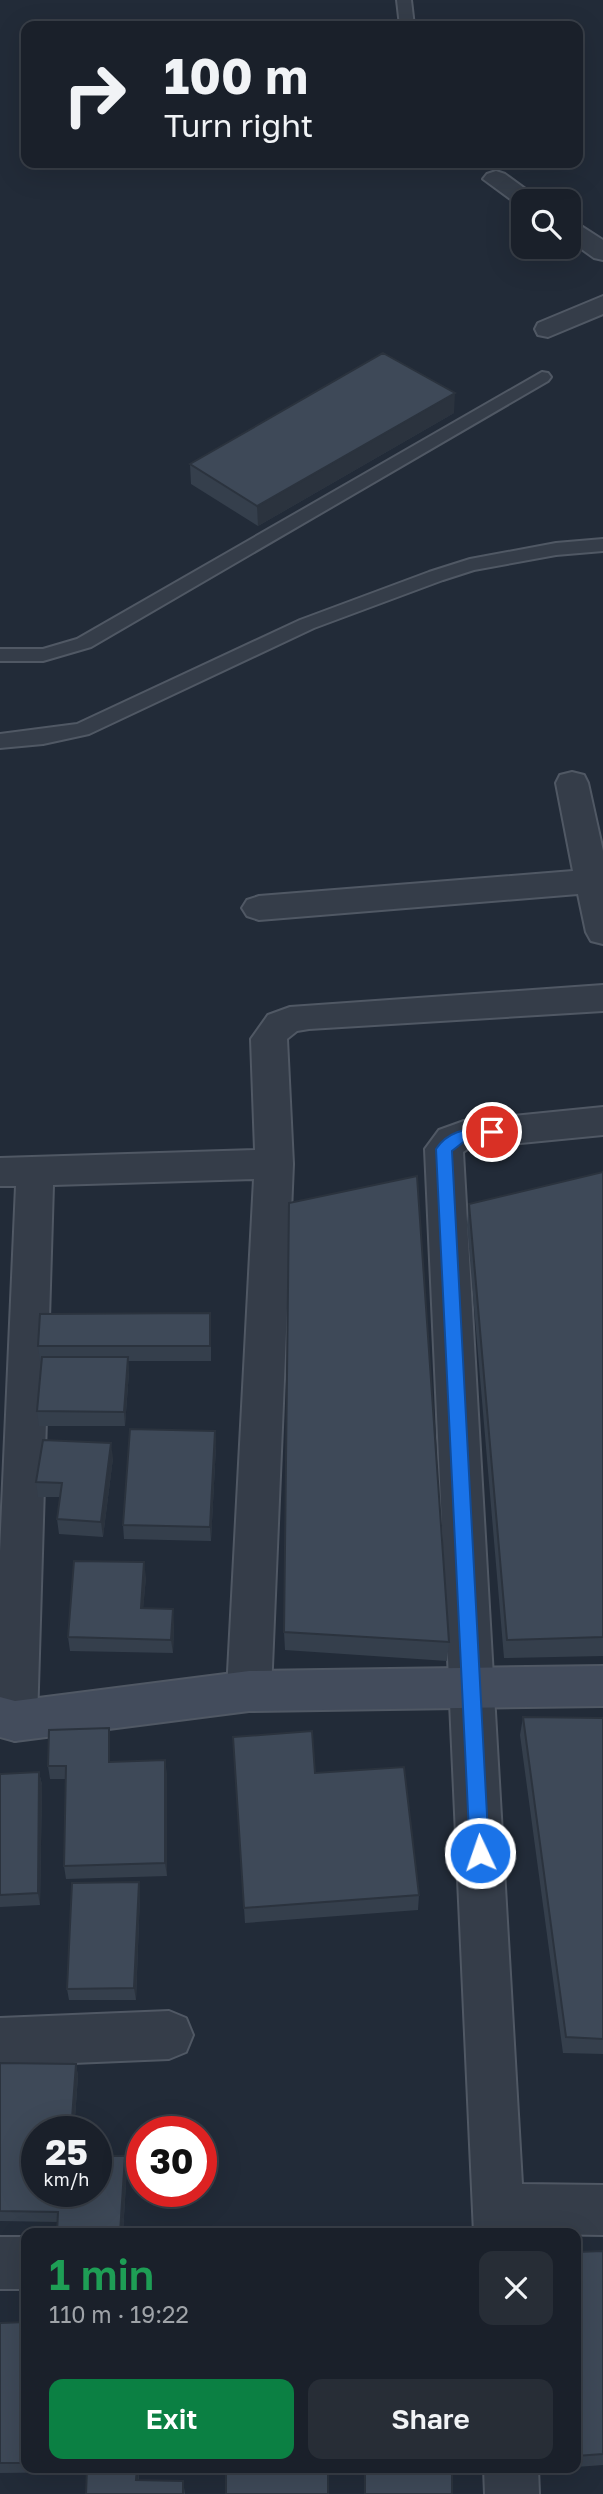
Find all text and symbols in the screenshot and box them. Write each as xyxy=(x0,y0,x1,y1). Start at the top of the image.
text: 100 m xyxy=(164,46,308,105)
icon: right xyxy=(49,49,140,140)
text: Turn right xyxy=(164,106,313,144)
map controls xyxy=(511,189,581,259)
button: search xyxy=(511,189,581,259)
pin xyxy=(462,1102,522,1162)
icon: arrive xyxy=(473,1113,511,1151)
position arrow xyxy=(443,1816,517,1890)
speed limit sign: 30 xyxy=(126,2116,217,2207)
text: 25 xyxy=(45,2131,88,2173)
text: km/h xyxy=(44,2168,89,2190)
text: 1 min xyxy=(49,2249,154,2299)
button: close xyxy=(479,2251,553,2325)
text: 110 m · 19:22 xyxy=(49,2300,189,2328)
button: Exit xyxy=(49,2379,294,2459)
button: Share xyxy=(308,2379,553,2459)

